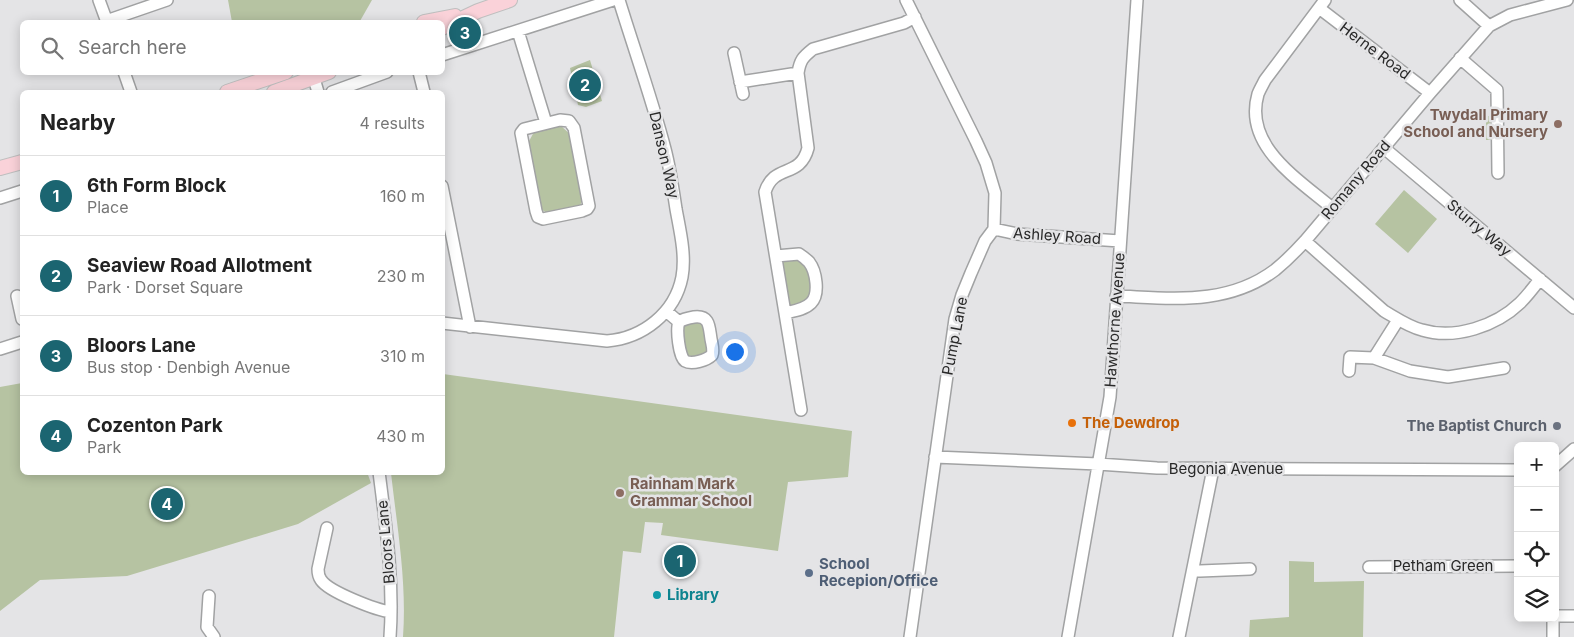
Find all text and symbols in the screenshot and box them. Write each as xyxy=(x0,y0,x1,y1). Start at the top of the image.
pin: 3 xyxy=(449,14,481,52)
street label: Herne Road xyxy=(1336,18,1414,83)
search box xyxy=(20,20,445,75)
icon: search xyxy=(38,34,66,62)
text: Search here xyxy=(78,36,187,59)
pin: 2 xyxy=(569,66,601,104)
place label: Twydall Primary School and Nursery xyxy=(1403,105,1548,141)
text: Nearby xyxy=(40,110,115,135)
street label: Danson Way xyxy=(645,110,684,201)
text: 4 results xyxy=(360,113,425,133)
marker: Twydall Primary School and Nursery xyxy=(1552,118,1564,130)
street label: Romany Road xyxy=(1317,136,1394,223)
text: 6th Form Block xyxy=(87,174,226,197)
text: 1 xyxy=(53,186,59,206)
text: 160 m xyxy=(380,186,425,206)
street label: Sturry Way xyxy=(1443,195,1516,260)
text: Place xyxy=(87,197,129,217)
street label: Ashley Road xyxy=(1012,223,1102,248)
street label: Hawthorne Avenue xyxy=(1100,252,1129,388)
text: Seaview Road Allotment xyxy=(87,254,312,277)
text: 2 xyxy=(51,266,61,286)
text: 230 m xyxy=(377,266,425,286)
text: Park · Dorset Square xyxy=(87,277,243,297)
street label: Pump Lane xyxy=(938,295,971,377)
text: Bloors Lane xyxy=(87,334,196,357)
your location xyxy=(722,339,748,365)
text: 3 xyxy=(51,346,61,366)
text: 310 m xyxy=(380,346,425,366)
text: Bus stop · Denbigh Avenue xyxy=(87,357,290,377)
place label: The Dewdrop xyxy=(1082,413,1180,432)
text: Cozenton Park xyxy=(87,414,223,437)
place label: The Baptist Church xyxy=(1406,416,1547,435)
marker: The Dewdrop xyxy=(1066,417,1078,429)
marker: The Baptist Church xyxy=(1551,420,1563,432)
text: 4 xyxy=(51,426,61,446)
text: 430 m xyxy=(376,426,425,446)
text: Park xyxy=(87,437,121,457)
map controls xyxy=(1514,442,1559,622)
button: + xyxy=(1514,442,1559,487)
street label: Begonia Avenue xyxy=(1169,459,1283,478)
place label: Rainham Mark Grammar School xyxy=(630,474,752,510)
pin: 4 xyxy=(151,485,183,523)
marker: Rainham Mark Grammar School xyxy=(614,487,626,499)
button: − xyxy=(1514,487,1559,532)
street label: Bloors Lane xyxy=(372,500,399,585)
button: locate xyxy=(1514,532,1559,577)
pin: 1 xyxy=(664,542,696,580)
place label: School Recepion/Office xyxy=(819,554,938,590)
street label: Petham Green xyxy=(1393,556,1493,575)
marker: School Recepion/Office xyxy=(803,567,815,579)
button: layers xyxy=(1514,577,1559,622)
place label: Library xyxy=(667,585,719,604)
marker: Library xyxy=(651,589,663,601)

